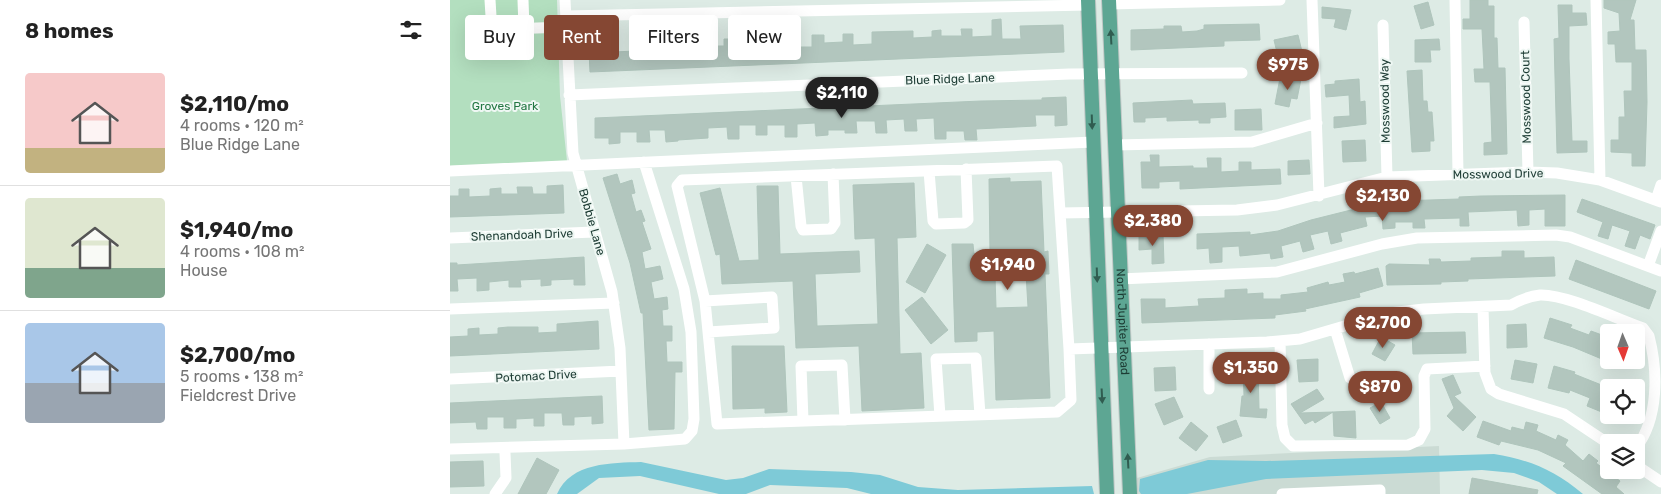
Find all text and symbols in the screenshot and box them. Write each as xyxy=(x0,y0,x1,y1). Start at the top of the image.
chip: Buy xyxy=(465,15,534,60)
chip: Rent xyxy=(544,15,619,60)
chip: Filters xyxy=(629,15,718,60)
chip: New xyxy=(728,15,801,60)
icon: filters xyxy=(397,16,425,44)
text: 8 homes xyxy=(25,18,114,43)
one-way arrow xyxy=(1107,29,1115,45)
pin: $975 xyxy=(1258,48,1318,91)
street label: Mosswood Court xyxy=(1518,50,1534,144)
text: $975 xyxy=(1268,55,1308,74)
street label: Mosswood Way xyxy=(1377,58,1393,143)
street label: Blue Ridge Lane xyxy=(905,70,995,88)
pin: $2,110 xyxy=(801,76,883,119)
text: $2,110 xyxy=(816,83,868,102)
text: $2,110/mo xyxy=(180,91,289,116)
icon: home xyxy=(65,93,125,153)
park label: Groves Park xyxy=(472,99,539,113)
one-way arrow xyxy=(1088,114,1096,130)
text: 4 rooms · 120 m² xyxy=(180,116,304,135)
text: Blue Ridge Lane xyxy=(180,135,300,154)
street label: Mosswood Drive xyxy=(1453,166,1544,182)
pin: $2,130 xyxy=(1342,180,1424,222)
text: $2,130 xyxy=(1356,186,1410,205)
street label: Bobbie Lane xyxy=(576,187,608,257)
pin: $2,380 xyxy=(1112,204,1194,247)
text: $2,380 xyxy=(1124,211,1182,230)
text: $1,940/mo xyxy=(180,217,293,242)
icon: home xyxy=(65,218,125,278)
street label: Shenandoah Drive xyxy=(471,226,574,244)
text: 4 rooms · 108 m² xyxy=(180,242,304,261)
pin: $1,940 xyxy=(967,248,1049,291)
text: $1,940 xyxy=(981,255,1035,274)
text: House xyxy=(180,261,227,280)
one-way arrow xyxy=(1094,267,1102,283)
street label: North Jupiter Road xyxy=(1113,268,1132,375)
pin: $2,700 xyxy=(1342,306,1424,349)
text: $2,700 xyxy=(1355,313,1411,332)
north arrow xyxy=(1600,324,1645,369)
map controls xyxy=(1600,324,1645,479)
text: $2,700/mo xyxy=(180,342,295,367)
icon: home xyxy=(65,343,125,403)
pin: $1,350 xyxy=(1210,352,1292,394)
text: $1,350 xyxy=(1224,358,1278,377)
text: 5 rooms · 138 m² xyxy=(180,367,303,386)
street label: Potomac Drive xyxy=(495,367,577,385)
pin: $870 xyxy=(1350,370,1410,413)
text: $870 xyxy=(1359,377,1401,396)
button: locate xyxy=(1600,379,1645,424)
text: Fieldcrest Drive xyxy=(180,386,296,405)
one-way arrow xyxy=(1099,388,1107,404)
button: layers xyxy=(1600,434,1645,479)
one-way arrow xyxy=(1124,453,1132,469)

